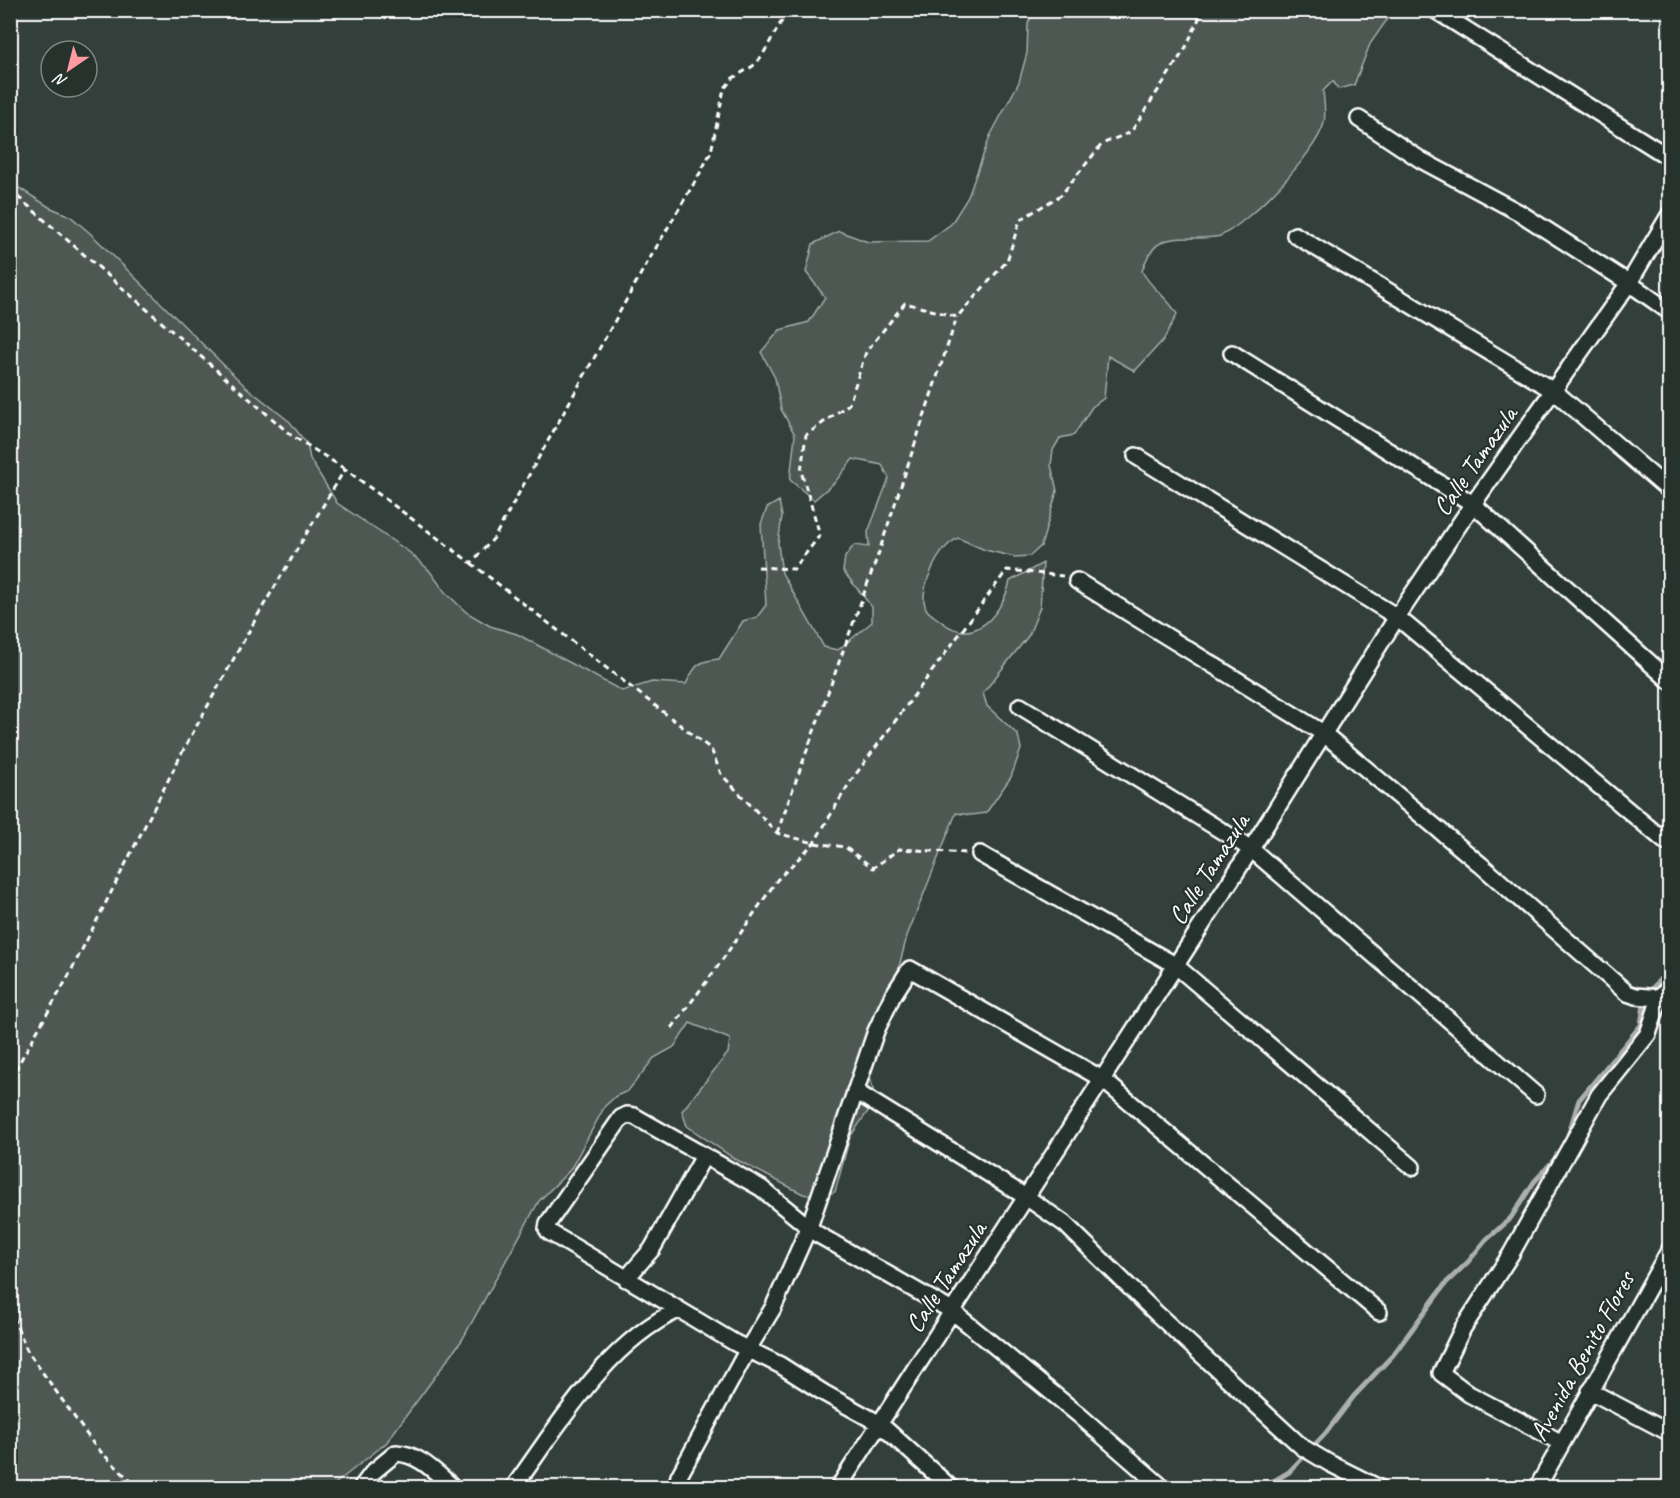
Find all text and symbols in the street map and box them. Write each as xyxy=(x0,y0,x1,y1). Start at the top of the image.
north arrow xyxy=(39,39,99,99)
text: N xyxy=(49,68,71,92)
street label: Calle Tamazula xyxy=(1425,398,1526,522)
street label: Calle Tamazula xyxy=(1161,805,1258,931)
street label: Calle Tamazula xyxy=(898,1213,995,1339)
street label: Avenida Benito Flores xyxy=(1522,1264,1643,1446)

